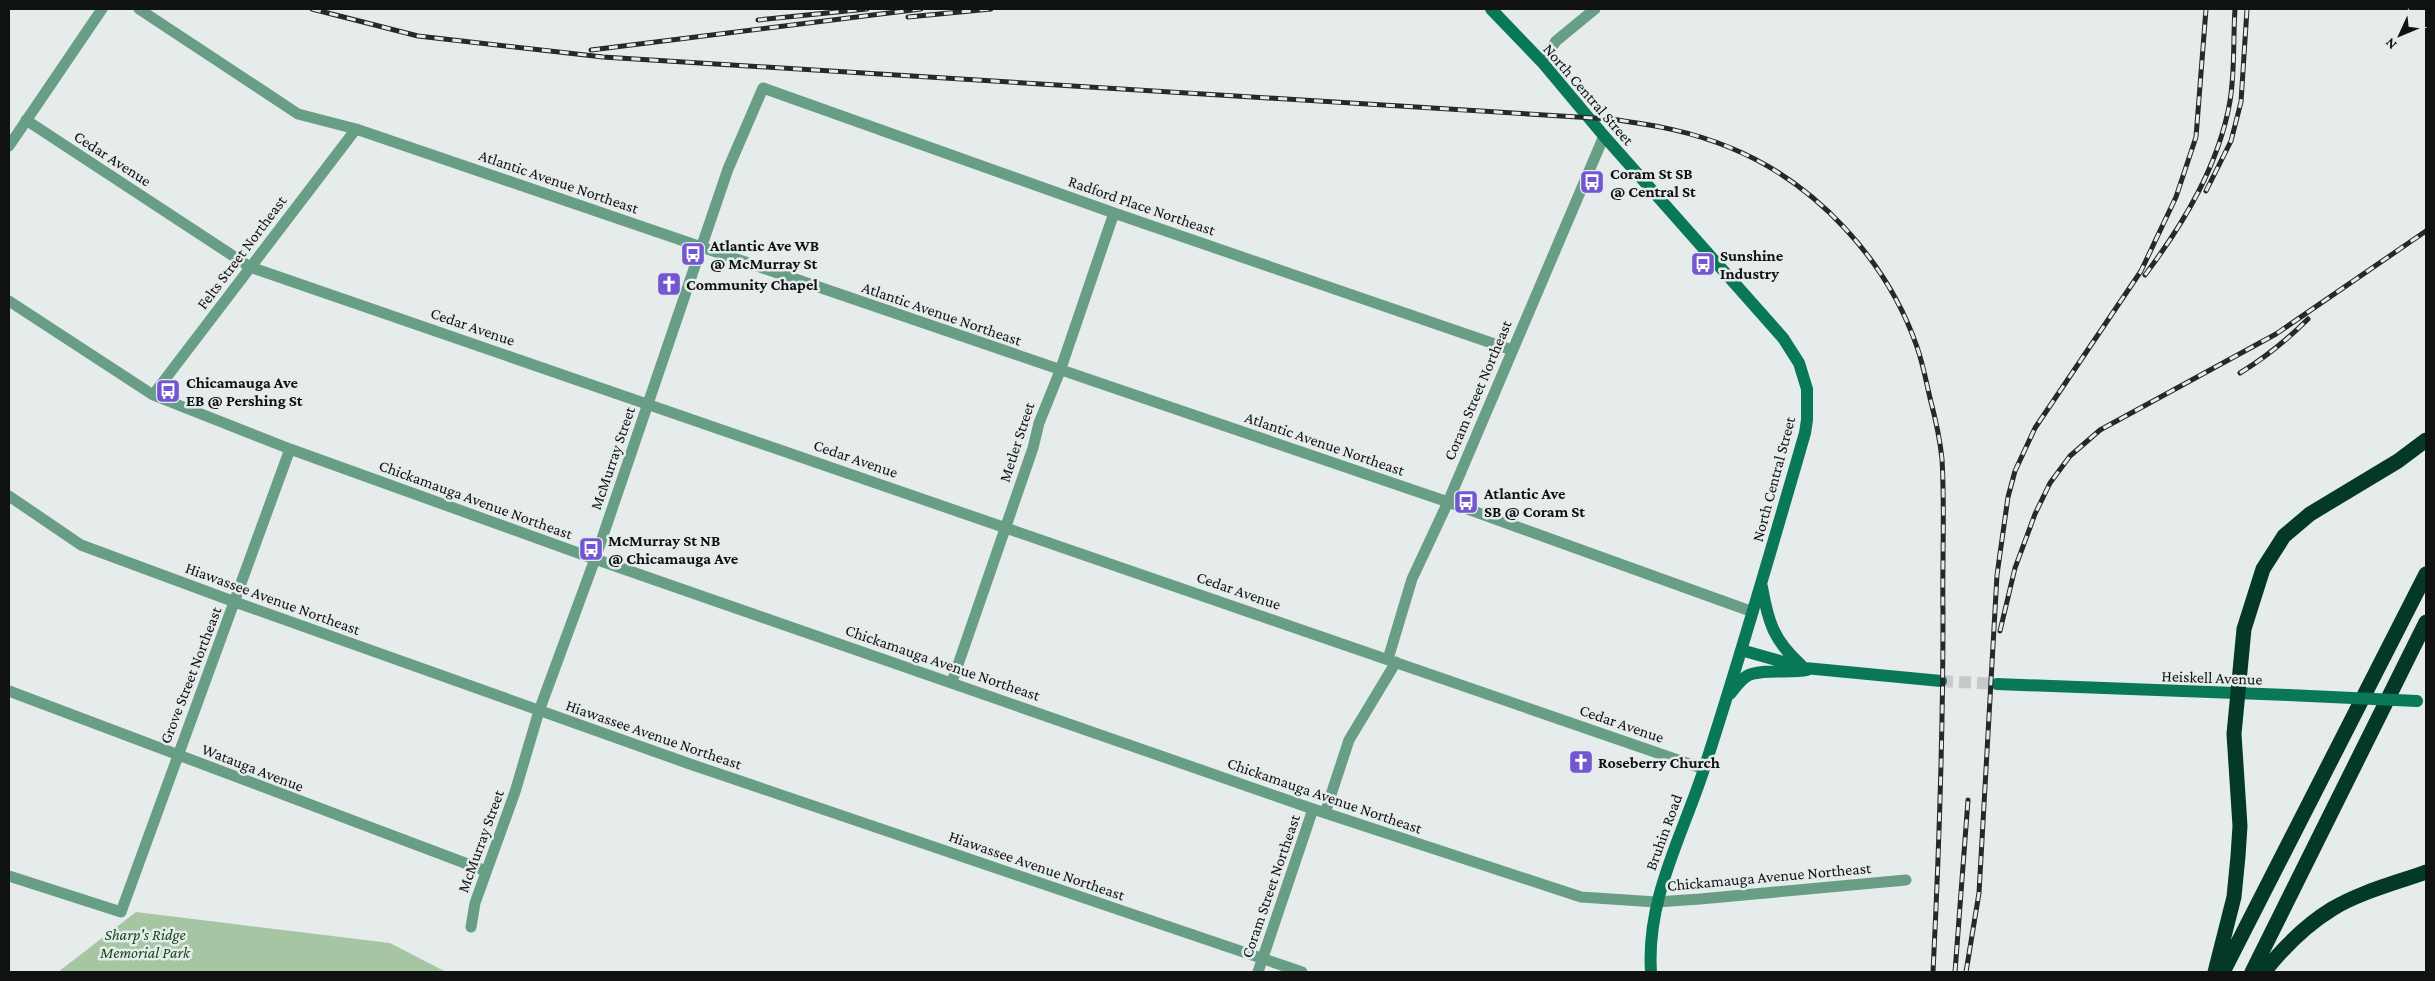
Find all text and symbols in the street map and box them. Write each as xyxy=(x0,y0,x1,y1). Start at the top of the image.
north arrow xyxy=(2375,10,2425,60)
text: N xyxy=(2381,35,2400,53)
street label: North Central Street xyxy=(1540,40,1638,149)
street label: Cedar Avenue xyxy=(71,127,154,190)
street label: Atlantic Avenue Northeast xyxy=(477,146,642,217)
place label: Coram St SB @ Central St xyxy=(1610,165,1696,200)
bus stop icon: Coram St SB @ Central St xyxy=(1579,169,1605,195)
street label: Radford Place Northeast xyxy=(1066,172,1218,239)
street label: Felts Street Northeast xyxy=(193,192,290,312)
place label: Atlantic Ave WB @ McMurray St xyxy=(709,237,819,272)
bus stop icon: Atlantic Ave WB @ McMurray St xyxy=(680,241,706,267)
place label: Sunshine Industry xyxy=(1720,247,1784,282)
bus stop icon: Sunshine Industry xyxy=(1690,251,1716,277)
church icon: Community Chapel xyxy=(656,271,682,297)
place label: Community Chapel xyxy=(686,276,818,293)
street label: Atlantic Avenue Northeast xyxy=(860,278,1025,349)
street label: Cedar Avenue xyxy=(428,304,517,349)
street label: Coram Street Northeast xyxy=(1440,317,1515,463)
place label: Chicamauga Ave EB @ Pershing St xyxy=(186,374,303,409)
bus stop icon: Chicamauga Ave EB @ Pershing St xyxy=(155,378,181,404)
street label: Metler Street xyxy=(996,399,1038,484)
street label: McMurray Street xyxy=(587,404,639,512)
street label: Atlantic Avenue Northeast xyxy=(1243,408,1408,479)
street label: North Central Street xyxy=(1749,414,1799,543)
street label: Cedar Avenue xyxy=(811,436,900,481)
street label: Chickamauga Avenue Northeast xyxy=(376,456,576,544)
place label: Atlantic Ave SB @ Coram St xyxy=(1483,485,1585,520)
bus stop icon: Atlantic Ave SB @ Coram St xyxy=(1453,489,1479,515)
place label: McMurray St NB @ Chicamauga Ave xyxy=(608,532,739,567)
bus stop icon: McMurray St NB @ Chicamauga Ave xyxy=(578,536,604,562)
street label: Hiawassee Avenue Northeast xyxy=(183,559,363,638)
street label: Cedar Avenue xyxy=(1194,568,1283,613)
street label: Grove Street Northeast xyxy=(157,604,225,746)
street label: Chickamauga Avenue Northeast xyxy=(843,621,1043,705)
street label: Heiskell Avenue xyxy=(2161,667,2263,688)
street label: Hiawassee Avenue Northeast xyxy=(564,696,745,773)
street label: Cedar Avenue xyxy=(1577,701,1666,746)
street label: Watauga Avenue xyxy=(199,740,306,796)
church icon: Roseberry Church xyxy=(1568,749,1594,775)
street label: Chickamauga Avenue Northeast xyxy=(1225,754,1425,838)
place label: Roseberry Church xyxy=(1598,754,1720,771)
street label: McMurray Street xyxy=(454,787,508,895)
street label: Bruhin Road xyxy=(1642,791,1685,873)
street label: Coram Street Northeast xyxy=(1238,812,1303,960)
street label: Hiawassee Avenue Northeast xyxy=(947,827,1128,904)
street label: Chickamauga Avenue Northeast xyxy=(1666,859,1873,895)
park label: Sharp's Ridge Memorial Park xyxy=(99,926,191,961)

